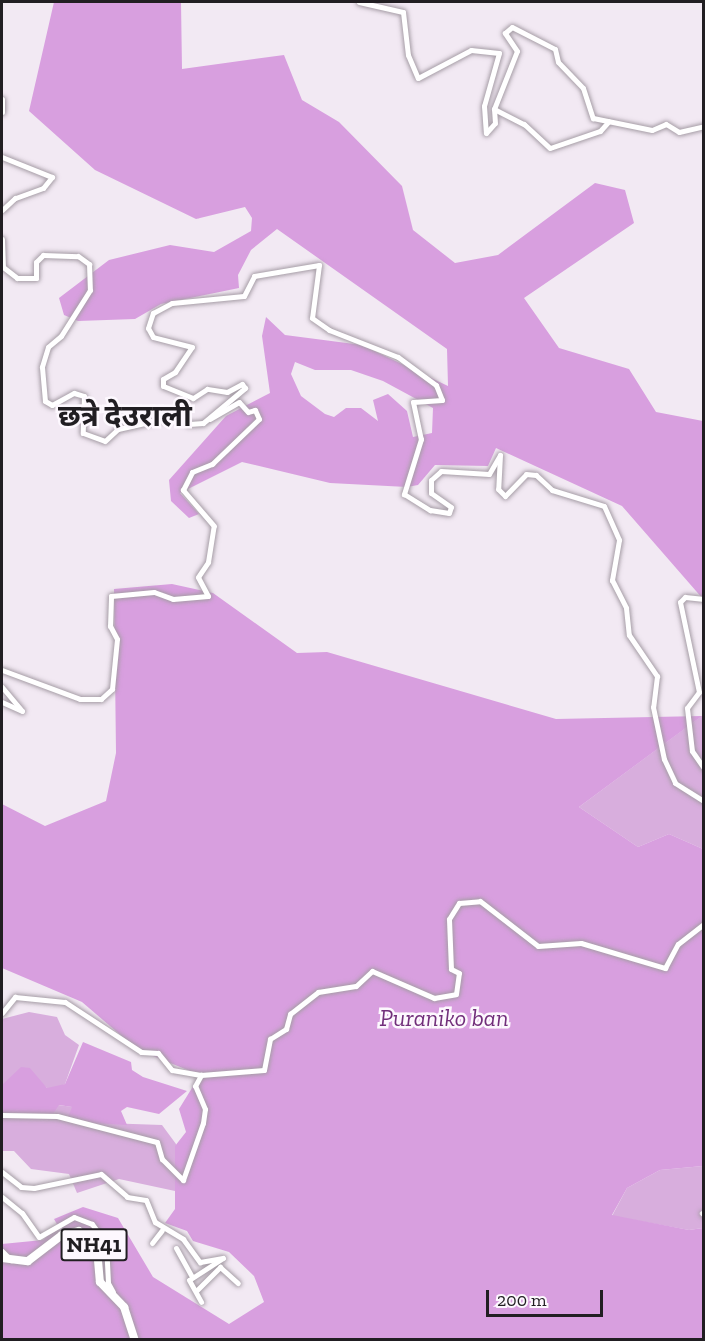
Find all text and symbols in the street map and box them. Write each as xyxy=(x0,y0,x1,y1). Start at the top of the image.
district label: छत्रे देउराली xyxy=(58,398,192,434)
park label: Puraniko ban xyxy=(380,1004,508,1032)
road number: NH41 xyxy=(60,1226,128,1264)
scale bar xyxy=(489,1278,606,1316)
text: 200 m xyxy=(497,1289,547,1311)

